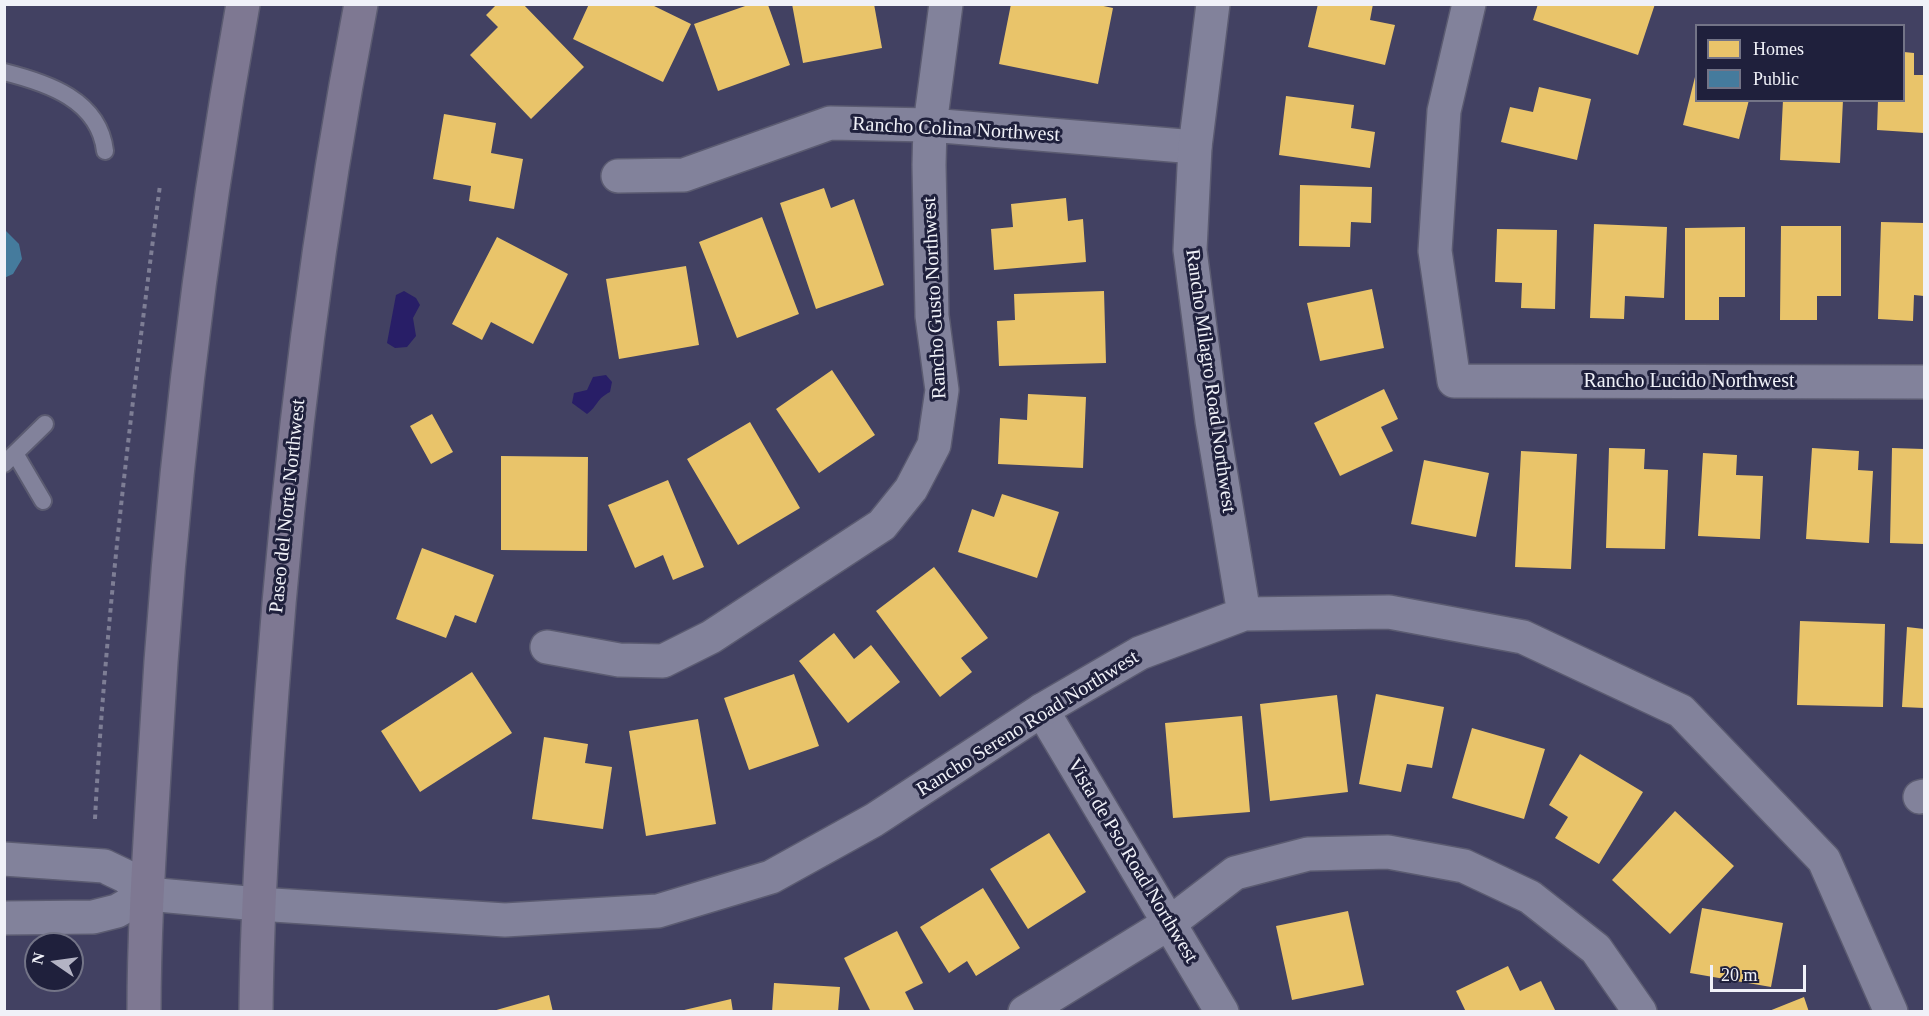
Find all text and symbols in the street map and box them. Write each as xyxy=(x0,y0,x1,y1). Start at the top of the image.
legend xyxy=(1695,24,1905,102)
text: Homes xyxy=(1753,39,1804,59)
text: Public xyxy=(1753,69,1799,89)
street label: Rancho Colina Northwest xyxy=(852,113,1060,147)
street label: Rancho Gusto Northwest xyxy=(918,196,952,400)
street label: Rancho Milagro Road Northwest xyxy=(1180,248,1240,514)
street label: Rancho Lucido Northwest xyxy=(1583,370,1795,394)
street label: Paseo del Norte Northwest xyxy=(265,398,311,614)
street label: Rancho Sereno Road Northwest xyxy=(913,646,1143,802)
street label: Vista de Pso Road Northwest xyxy=(1061,754,1203,968)
north arrow xyxy=(24,932,84,992)
text: N xyxy=(28,951,48,966)
scale bar xyxy=(1713,953,1809,991)
text: 20 m xyxy=(1721,965,1758,985)

